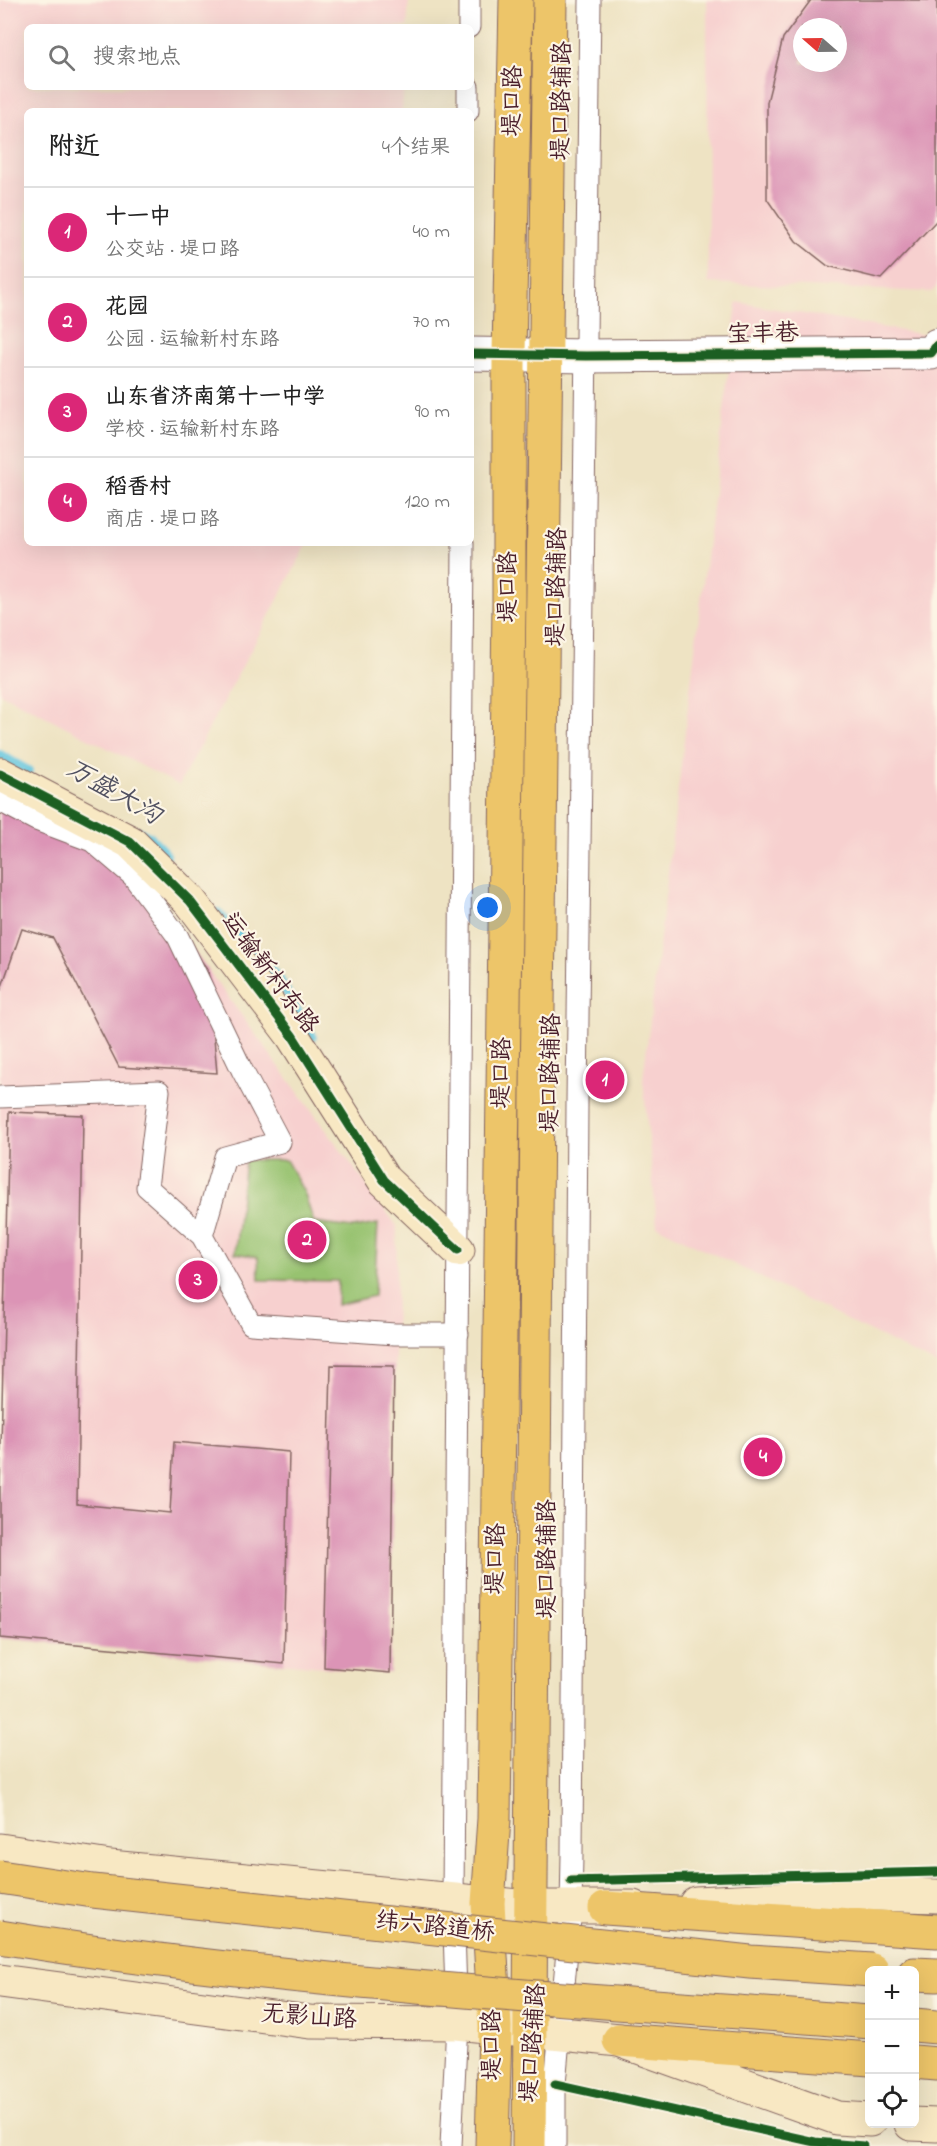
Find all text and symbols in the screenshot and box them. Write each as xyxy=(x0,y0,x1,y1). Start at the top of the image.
north arrow xyxy=(793,18,847,72)
search box xyxy=(24,24,474,90)
icon: search xyxy=(45,41,78,74)
street label: 堤口路辅路 xyxy=(544,41,582,161)
text: 搜索地点 xyxy=(93,42,181,74)
street label: 堤口路 xyxy=(496,65,532,137)
text: 附近 xyxy=(48,129,100,167)
text: 4个结果 xyxy=(382,134,450,163)
text: 十一中 xyxy=(105,202,171,234)
text: 1 xyxy=(64,218,71,247)
text: 40 m xyxy=(413,218,450,247)
text: 公交站 · 堤口路 xyxy=(105,236,239,265)
text: 花园 xyxy=(105,292,149,324)
text: 2 xyxy=(63,308,72,337)
text: 70 m xyxy=(413,308,450,337)
street label: 宝丰巷 xyxy=(727,317,799,353)
text: 公园 · 运输新村东路 xyxy=(105,326,279,355)
text: 山东省济南第十一中学 xyxy=(105,382,325,414)
text: 3 xyxy=(63,398,72,427)
text: 90 m xyxy=(415,398,450,427)
text: 学校 · 运输新村东路 xyxy=(105,416,279,445)
text: 稻香村 xyxy=(105,472,171,504)
text: 4 xyxy=(63,488,72,517)
text: 120 m xyxy=(405,488,450,517)
text: 商店 · 堤口路 xyxy=(105,506,219,535)
street label: 堤口路辅路 xyxy=(539,527,577,647)
street label: 堤口路 xyxy=(492,551,527,623)
water label: 万盛大沟 xyxy=(58,751,169,836)
your location xyxy=(473,893,502,922)
street label: 运输新村东路 xyxy=(212,906,326,1042)
street label: 堤口路辅路 xyxy=(533,1013,571,1133)
street label: 堤口路 xyxy=(485,1037,521,1109)
pin: 1 xyxy=(586,1058,624,1102)
pin: 2 xyxy=(288,1218,326,1262)
pin: 3 xyxy=(178,1258,218,1302)
pin: 4 xyxy=(744,1434,783,1480)
street label: 堤口路辅路 xyxy=(531,1499,566,1619)
street label: 堤口路 xyxy=(479,1523,515,1595)
street label: 纬六路道桥 xyxy=(373,1904,497,1952)
map controls xyxy=(865,1966,919,2128)
button: + xyxy=(865,1966,919,2020)
street label: 堤口路辅路 xyxy=(512,1982,556,2104)
street label: 无影山路 xyxy=(260,1997,358,2039)
street label: 堤口路 xyxy=(476,2009,511,2081)
button: − xyxy=(865,2020,919,2074)
button: locate xyxy=(865,2074,919,2128)

